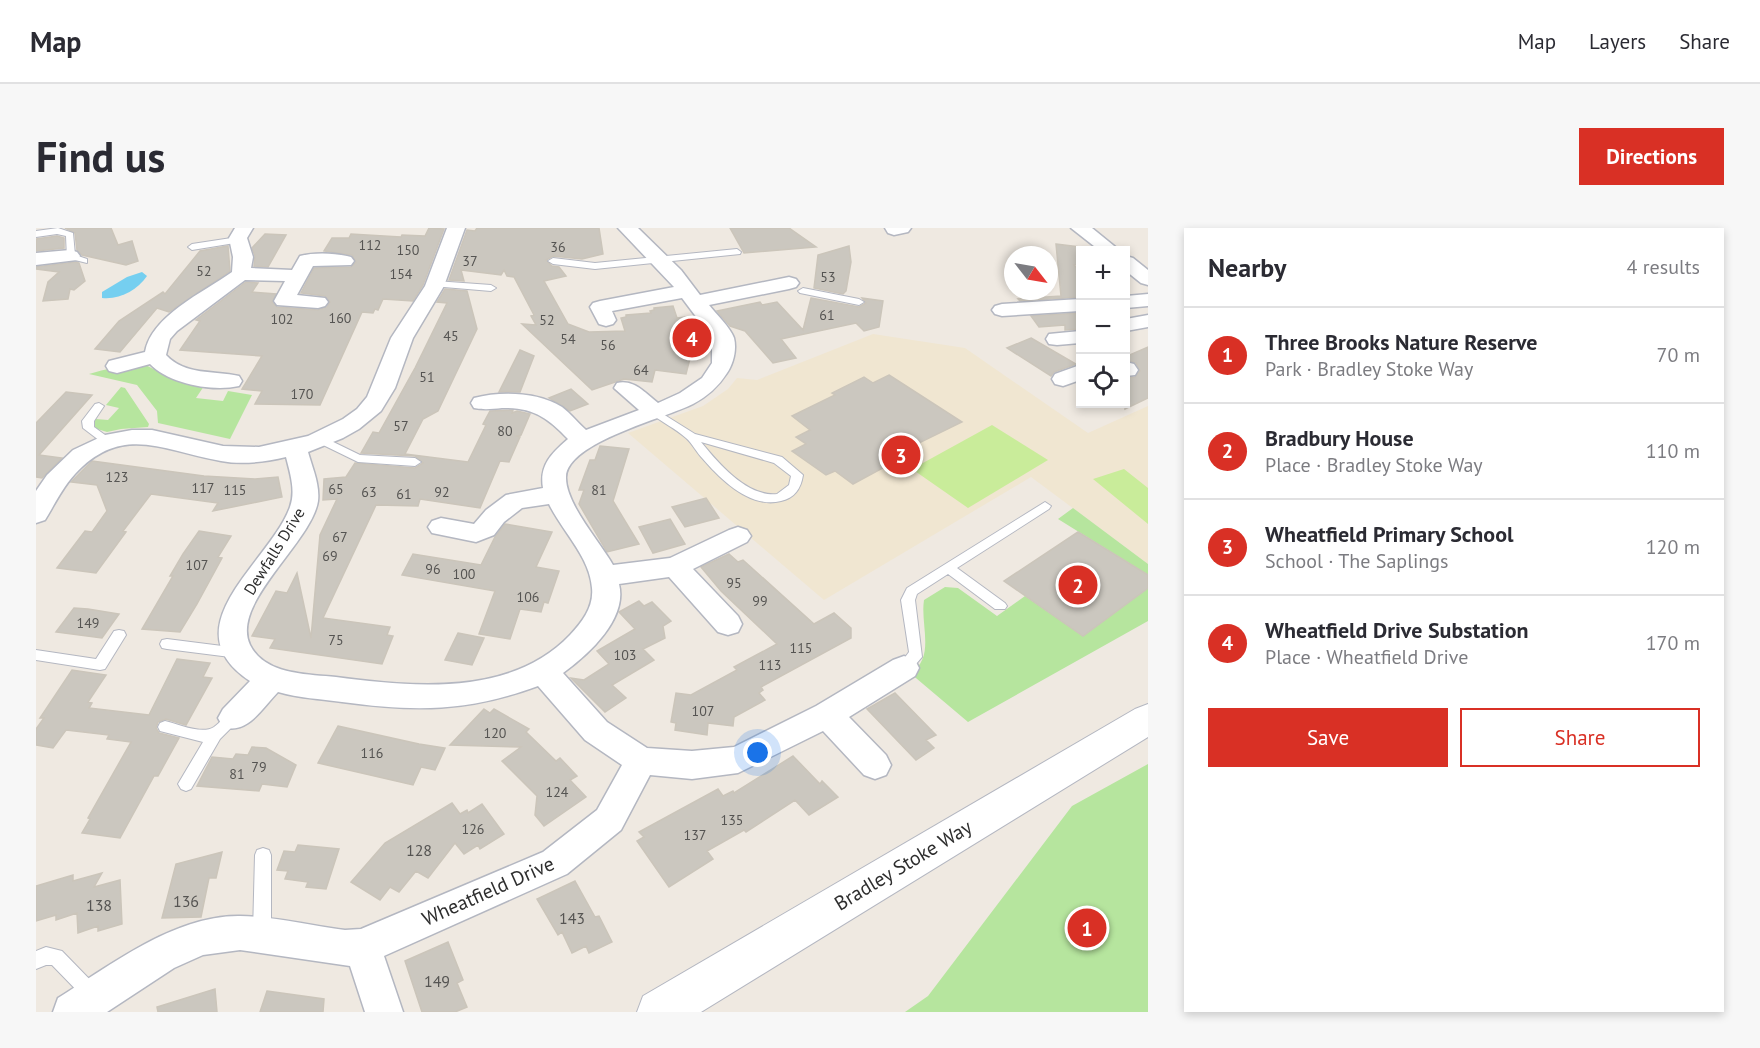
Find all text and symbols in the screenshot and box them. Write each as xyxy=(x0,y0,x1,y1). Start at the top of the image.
text: Map xyxy=(30,23,81,60)
text: Map xyxy=(1518,28,1556,55)
text: Layers xyxy=(1589,28,1646,55)
text: Share xyxy=(1679,28,1730,55)
button: Directions xyxy=(1579,128,1724,185)
text: Find us xyxy=(36,129,165,184)
house number: 112 xyxy=(359,236,381,254)
house number: 36 xyxy=(550,238,566,256)
house number: 150 xyxy=(397,241,420,259)
north arrow xyxy=(1004,246,1058,300)
map controls xyxy=(1076,246,1130,408)
button: + xyxy=(1076,246,1130,300)
text: Nearby xyxy=(1208,251,1286,284)
house number: 37 xyxy=(462,252,478,270)
text: 4 results xyxy=(1627,254,1700,280)
house number: 52 xyxy=(196,262,212,280)
house number: 154 xyxy=(390,265,413,283)
house number: 53 xyxy=(820,268,836,286)
button: − xyxy=(1076,300,1130,354)
house number: 61 xyxy=(819,306,835,324)
house number: 160 xyxy=(329,309,352,327)
house number: 102 xyxy=(271,310,293,328)
house number: 52 xyxy=(539,311,555,329)
pin: 4 xyxy=(672,316,712,360)
house number: 45 xyxy=(443,327,459,345)
text: Three Brooks Nature Reserve xyxy=(1265,328,1537,356)
house number: 54 xyxy=(560,330,576,348)
house number: 56 xyxy=(600,336,616,354)
text: 1 xyxy=(1222,342,1233,368)
text: 70 m xyxy=(1657,342,1700,368)
button: locate xyxy=(1076,354,1130,408)
text: Park · Bradley Stoke Way xyxy=(1265,356,1473,382)
house number: 64 xyxy=(633,361,649,379)
house number: 51 xyxy=(419,368,435,386)
house number: 170 xyxy=(291,385,314,403)
house number: 57 xyxy=(393,417,409,435)
house number: 80 xyxy=(497,422,513,440)
text: Bradbury House xyxy=(1265,424,1414,452)
pin: 3 xyxy=(882,432,920,478)
text: 2 xyxy=(1222,438,1233,464)
text: 110 m xyxy=(1646,438,1700,464)
text: Place · Bradley Stoke Way xyxy=(1265,452,1483,478)
house number: 123 xyxy=(106,468,128,486)
house number: 117 xyxy=(192,479,214,497)
house number: 65 xyxy=(328,480,344,498)
house number: 115 xyxy=(224,481,246,499)
house number: 81 xyxy=(591,481,607,499)
house number: 63 xyxy=(361,483,377,501)
house number: 92 xyxy=(434,483,450,501)
house number: 61 xyxy=(396,485,412,503)
street label: Dewfalls Drive xyxy=(239,504,309,598)
text: Wheatfield Primary School xyxy=(1265,520,1513,548)
house number: 67 xyxy=(332,528,348,546)
text: 3 xyxy=(1222,534,1233,560)
text: 120 m xyxy=(1646,534,1700,560)
house number: 69 xyxy=(322,547,338,565)
text: School · The Saplings xyxy=(1265,548,1448,574)
house number: 107 xyxy=(186,556,208,574)
house number: 96 xyxy=(425,560,441,578)
pin: 2 xyxy=(1058,562,1098,608)
house number: 100 xyxy=(453,565,476,583)
house number: 95 xyxy=(726,574,742,592)
house number: 106 xyxy=(517,588,539,606)
house number: 99 xyxy=(752,592,768,610)
house number: 149 xyxy=(77,614,99,632)
text: Wheatfield Drive Substation xyxy=(1265,616,1528,644)
text: 4 xyxy=(1222,630,1233,656)
text: 170 m xyxy=(1646,630,1700,656)
house number: 75 xyxy=(328,631,344,649)
house number: 115 xyxy=(790,639,812,657)
text: Place · Wheatfield Drive xyxy=(1265,644,1468,670)
house number: 103 xyxy=(614,646,636,664)
house number: 113 xyxy=(759,656,781,674)
house number: 107 xyxy=(692,702,714,720)
button: Save xyxy=(1208,708,1448,767)
button: Share xyxy=(1460,708,1700,767)
house number: 120 xyxy=(484,724,507,742)
your location xyxy=(743,738,772,767)
house number: 116 xyxy=(361,744,383,762)
house number: 79 xyxy=(251,758,267,776)
house number: 81 xyxy=(229,765,245,783)
house number: 124 xyxy=(546,783,569,801)
house number: 135 xyxy=(721,811,743,829)
street label: Bradley Stoke Way xyxy=(829,813,977,916)
house number: 126 xyxy=(462,820,484,838)
house number: 137 xyxy=(684,826,706,844)
house number: 128 xyxy=(406,840,432,860)
street label: Wheatfield Drive xyxy=(418,850,558,932)
house number: 136 xyxy=(173,891,199,911)
house number: 138 xyxy=(86,895,112,915)
pin: 1 xyxy=(1068,906,1106,950)
house number: 143 xyxy=(559,908,585,928)
house number: 149 xyxy=(424,971,450,991)

